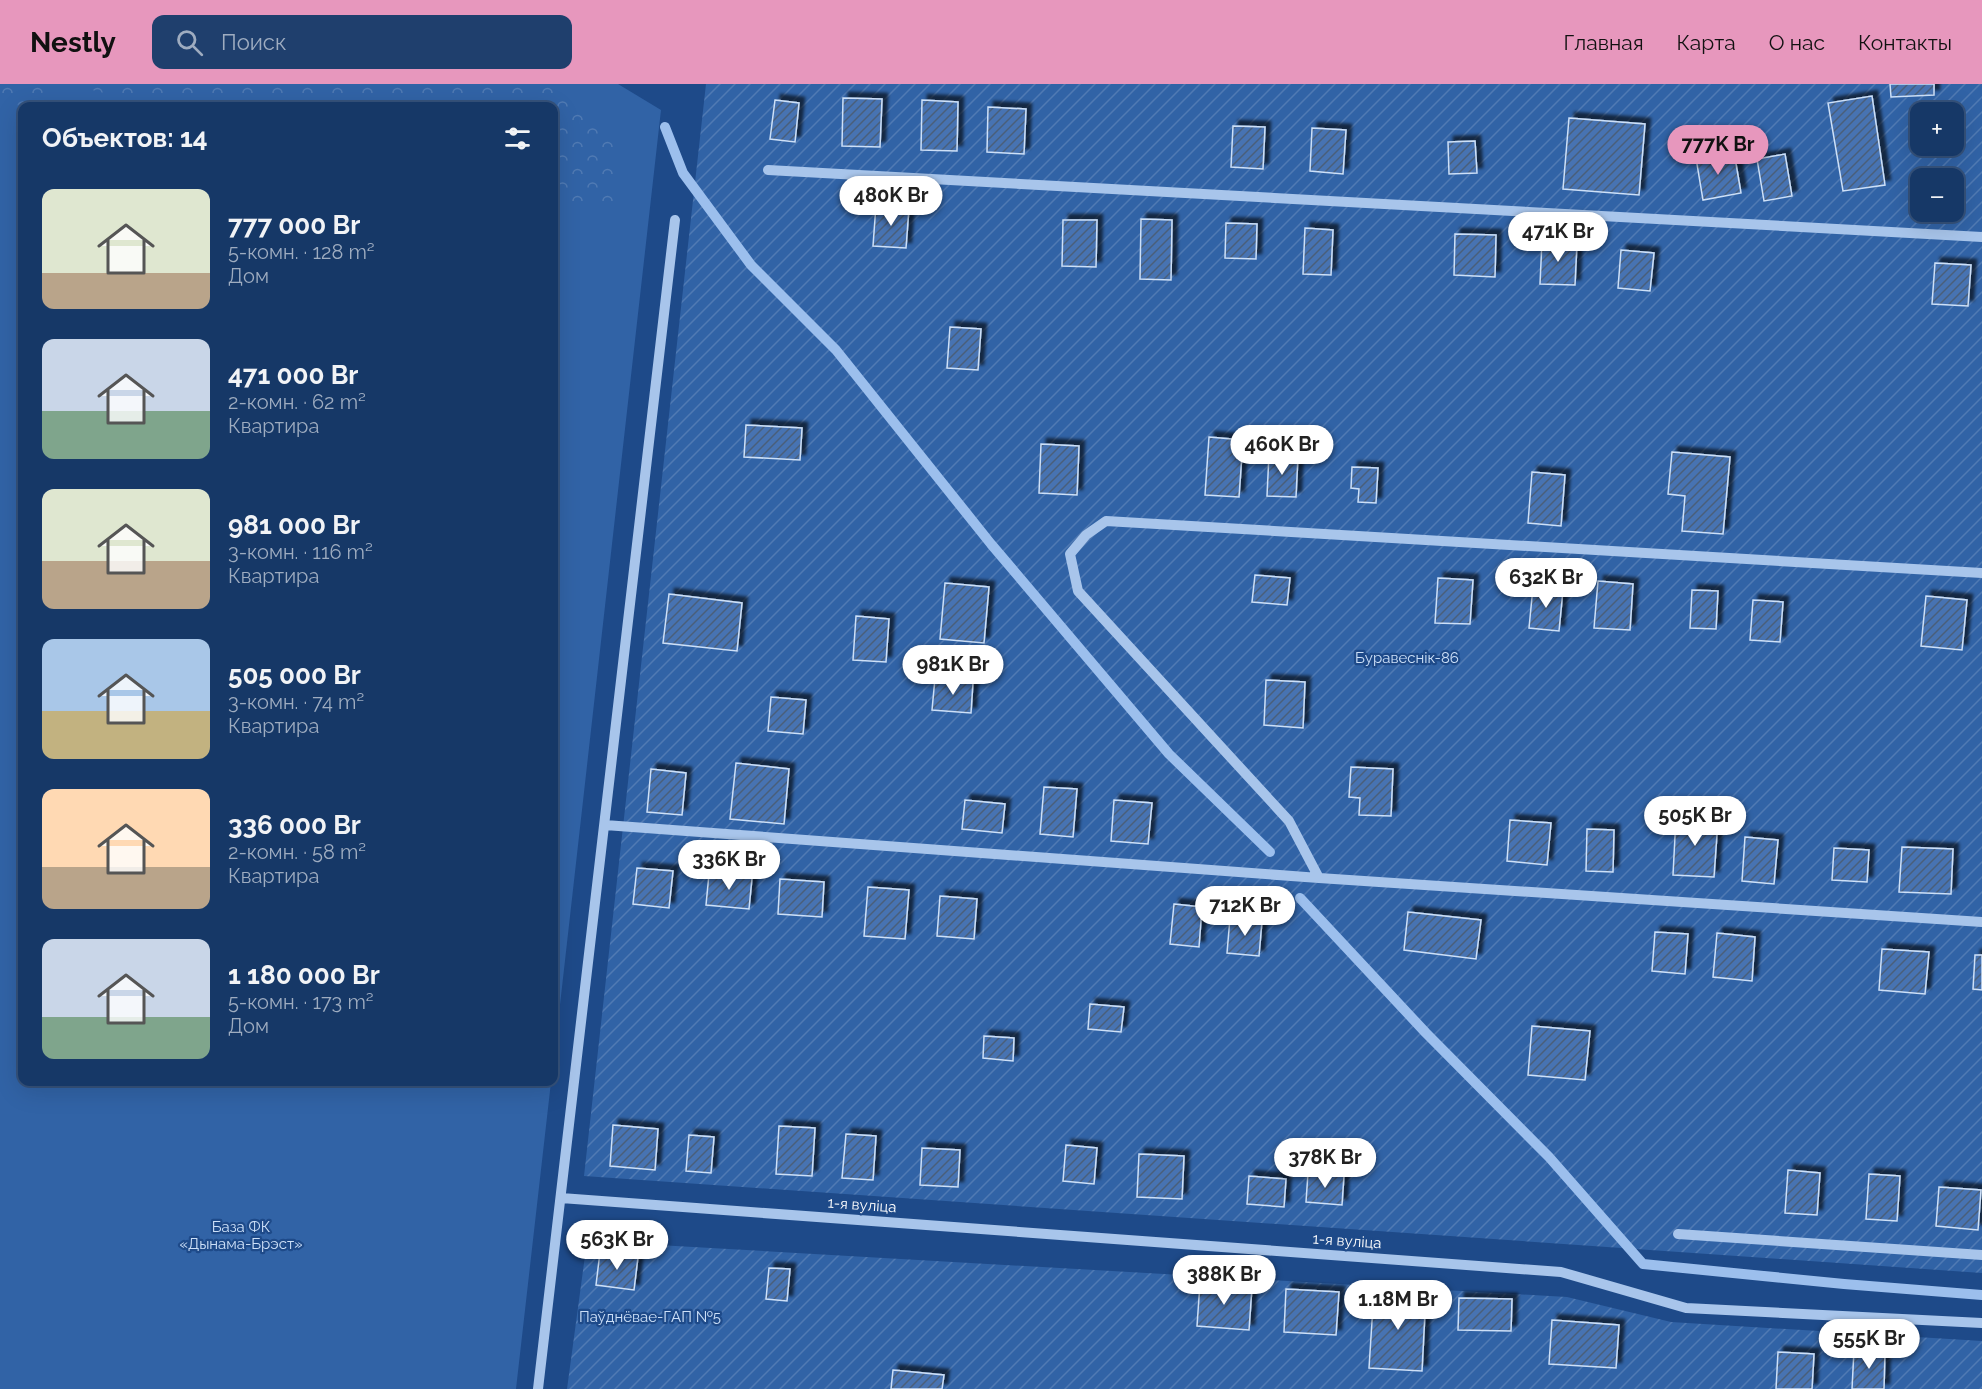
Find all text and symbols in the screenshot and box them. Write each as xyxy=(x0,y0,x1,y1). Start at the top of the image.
search box xyxy=(152,15,572,69)
text: Nestly xyxy=(30,26,116,59)
icon: search xyxy=(173,26,206,59)
text: Поиск xyxy=(221,29,286,55)
text: Главная xyxy=(1564,30,1644,55)
text: Карта xyxy=(1677,30,1736,55)
text: О нас xyxy=(1769,30,1825,55)
text: Контакты xyxy=(1858,30,1952,55)
map controls xyxy=(1910,102,1964,222)
button: + xyxy=(1910,102,1964,156)
icon: filters xyxy=(501,122,534,155)
text: Объектов: 14 xyxy=(42,123,208,153)
pin: 777K Br xyxy=(1663,125,1773,176)
text: 777K Br xyxy=(1681,132,1755,156)
button: − xyxy=(1910,168,1964,222)
pin: 480K Br xyxy=(836,176,946,227)
text: 480K Br xyxy=(853,183,929,207)
text: 777 000 Br xyxy=(228,210,360,240)
pin: 471K Br xyxy=(1503,212,1613,263)
icon: home xyxy=(90,213,162,285)
text: 471K Br xyxy=(1522,219,1594,243)
text: 5-комн. · 128 m² xyxy=(228,240,375,264)
text: Дом xyxy=(228,264,269,288)
text: 471 000 Br xyxy=(228,360,358,390)
icon: home xyxy=(90,363,162,435)
text: 2-комн. · 62 m² xyxy=(228,390,366,414)
text: Квартира xyxy=(228,414,319,438)
pin: 460K Br xyxy=(1227,425,1337,476)
text: 460K Br xyxy=(1244,432,1320,456)
text: 981 000 Br xyxy=(228,510,360,540)
icon: home xyxy=(90,513,162,585)
text: 3-комн. · 116 m² xyxy=(228,540,373,564)
pin: 632K Br xyxy=(1491,558,1601,609)
text: Квартира xyxy=(228,564,319,588)
text: 632K Br xyxy=(1509,565,1583,589)
pin: 981K Br xyxy=(898,645,1008,696)
park label: Буравеснік-86 xyxy=(1355,649,1459,667)
text: 981K Br xyxy=(916,652,990,676)
text: 505 000 Br xyxy=(228,660,361,690)
icon: home xyxy=(90,663,162,735)
text: 3-комн. · 74 m² xyxy=(228,690,364,714)
text: Квартира xyxy=(228,714,319,738)
pin: 505K Br xyxy=(1640,796,1750,847)
text: 505K Br xyxy=(1658,803,1732,827)
text: 336 000 Br xyxy=(228,810,361,840)
icon: home xyxy=(90,813,162,885)
text: 2-комн. · 58 m² xyxy=(228,840,366,864)
pin: 336K Br xyxy=(674,840,784,891)
text: 336K Br xyxy=(692,847,766,871)
text: Квартира xyxy=(228,864,319,888)
pin: 712K Br xyxy=(1190,886,1300,937)
text: 712K Br xyxy=(1209,893,1281,917)
text: 1 180 000 Br xyxy=(228,960,380,990)
icon: home xyxy=(90,963,162,1035)
text: 5-комн. · 173 m² xyxy=(228,990,374,1014)
text: Дом xyxy=(228,1014,269,1038)
pin: 378K Br xyxy=(1270,1138,1380,1189)
text: 378K Br xyxy=(1288,1145,1362,1169)
street label: 1-я вуліца xyxy=(827,1194,897,1216)
park label: База ФК «Дынама-Брэст» xyxy=(179,1218,303,1253)
pin: 563K Br xyxy=(562,1220,672,1271)
text: 563K Br xyxy=(580,1227,654,1251)
street label: 1-я вуліца xyxy=(1312,1230,1382,1252)
pin: 388K Br xyxy=(1169,1255,1279,1306)
text: 388K Br xyxy=(1187,1262,1261,1286)
pin: 1.18M Br xyxy=(1336,1280,1460,1331)
text: 1.18M Br xyxy=(1358,1287,1438,1311)
park label: Паўднёвае-ГАП №5 xyxy=(579,1308,721,1326)
pin: 555K Br xyxy=(1814,1319,1924,1370)
text: 555K Br xyxy=(1833,1326,1905,1350)

